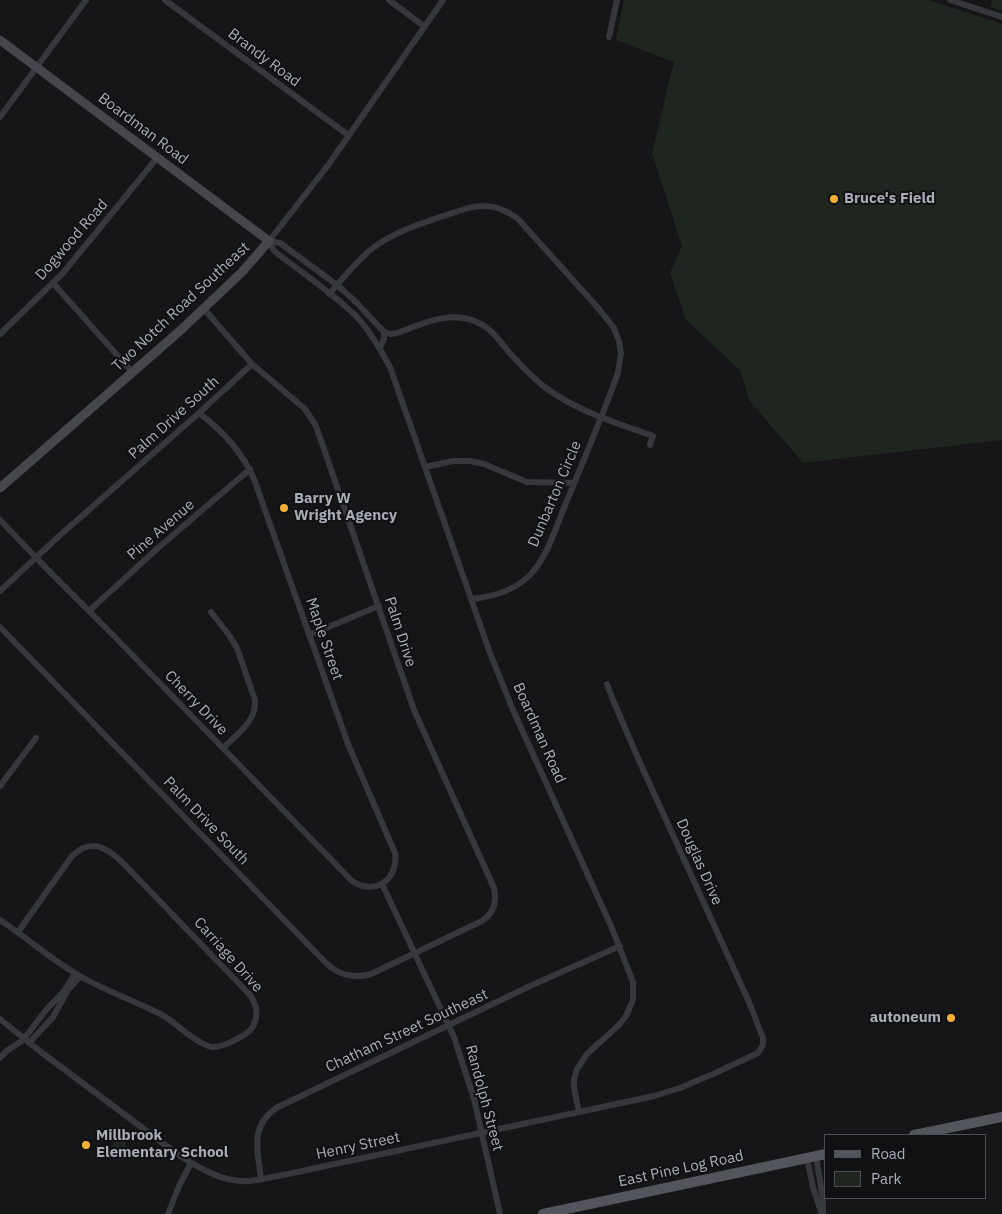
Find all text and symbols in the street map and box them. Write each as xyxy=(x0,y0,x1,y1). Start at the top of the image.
street label: Brandy Road xyxy=(224,25,304,91)
street label: Boardman Road xyxy=(94,89,192,169)
place label: Bruce's Field xyxy=(844,190,935,208)
marker: Bruce's Field xyxy=(828,193,840,205)
street label: Dogwood Road xyxy=(32,196,112,284)
street label: Two Notch Road Southeast xyxy=(109,239,253,375)
street label: Palm Drive South xyxy=(125,373,223,463)
street label: Dunbarton Circle xyxy=(525,438,585,550)
place label: Barry W Wright Agency xyxy=(294,490,397,525)
street label: Pine Avenue xyxy=(124,496,198,564)
marker: Barry W Wright Agency xyxy=(278,502,290,514)
street label: Maple Street xyxy=(302,595,346,683)
street label: Palm Drive xyxy=(380,595,420,669)
street label: Cherry Drive xyxy=(161,667,231,739)
street label: Boardman Road xyxy=(509,680,569,786)
street label: Palm Drive South xyxy=(159,773,253,869)
street label: Douglas Drive xyxy=(672,816,726,908)
street label: Carriage Drive xyxy=(190,914,266,996)
street label: Chatham Street Southeast xyxy=(323,985,491,1077)
place label: autoneum xyxy=(870,1009,941,1027)
marker: autoneum xyxy=(945,1012,957,1024)
street label: Randolph Street xyxy=(461,1043,507,1153)
place label: Millbrook Elementary School xyxy=(96,1127,228,1162)
street label: Henry Street xyxy=(314,1128,402,1164)
legend xyxy=(824,1134,987,1199)
marker: Millbrook Elementary School xyxy=(80,1139,92,1151)
text: Road xyxy=(871,1144,906,1163)
street label: East Pine Log Road xyxy=(617,1147,745,1191)
text: Park xyxy=(871,1169,901,1188)

